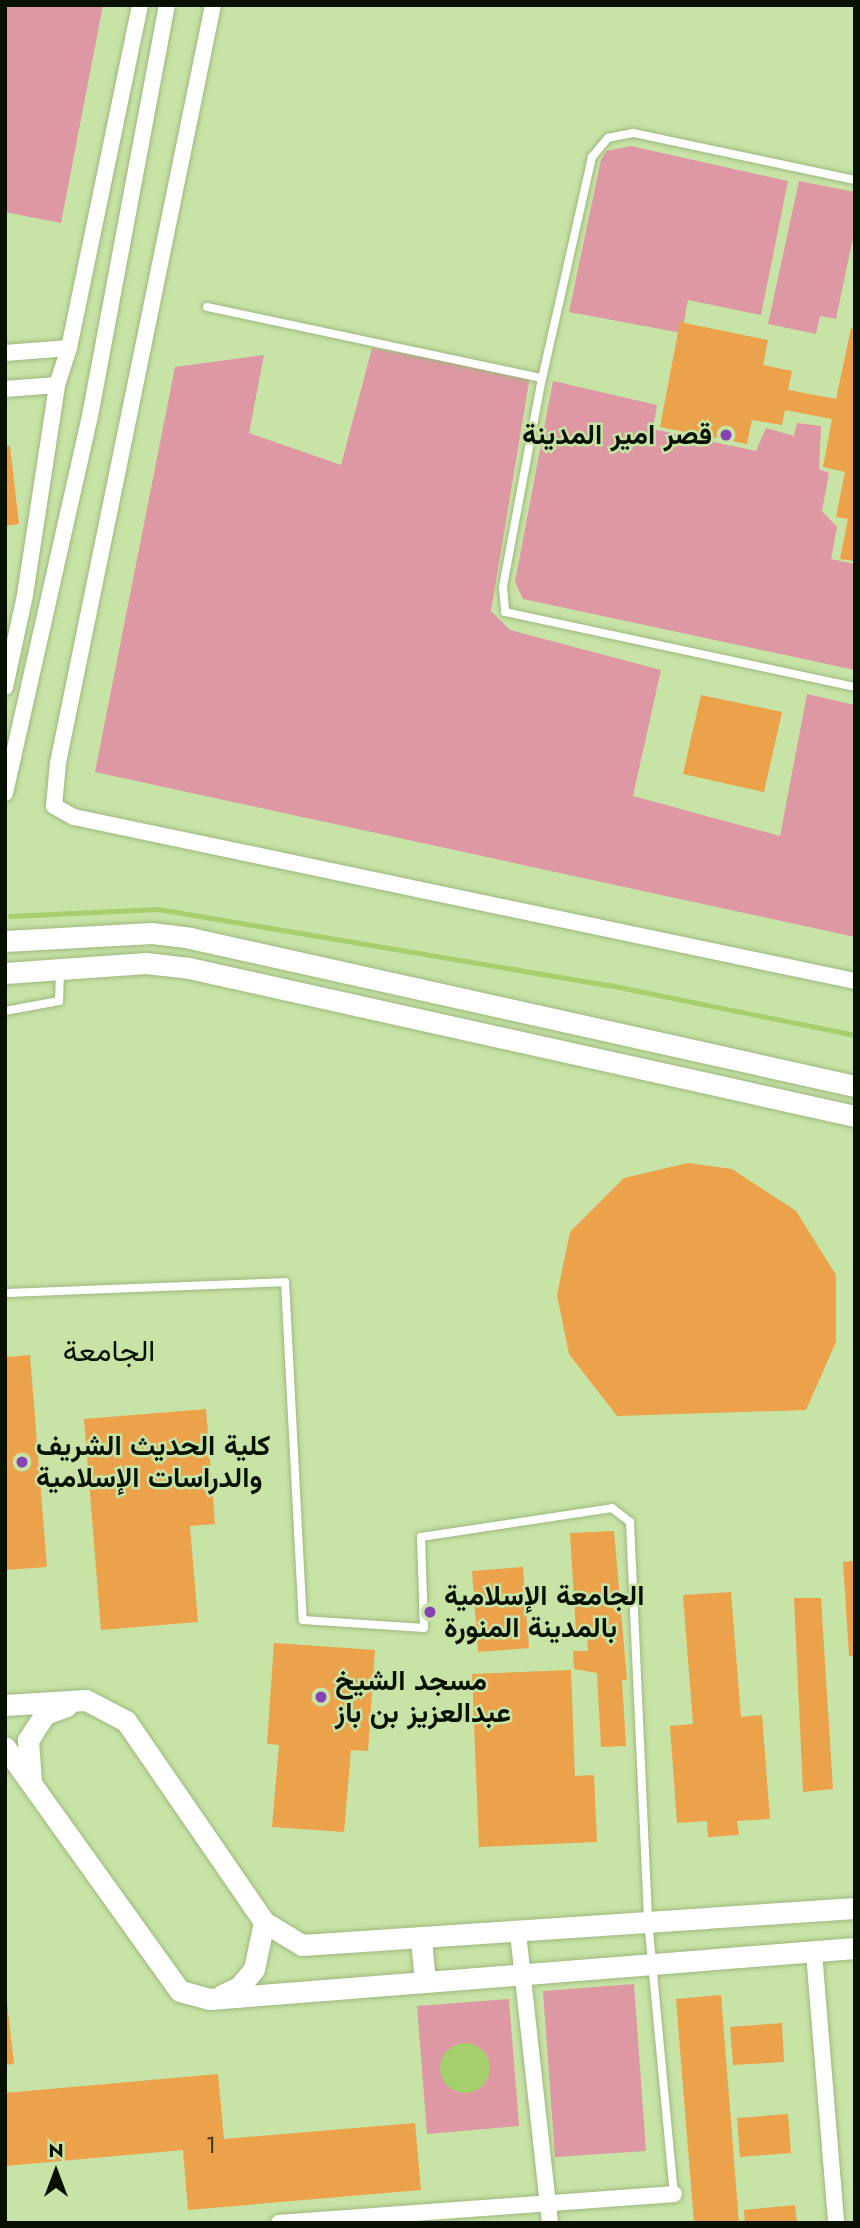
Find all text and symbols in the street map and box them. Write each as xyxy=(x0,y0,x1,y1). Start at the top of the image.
place label: قصر امير المدينة xyxy=(522,418,712,452)
marker: قصر امير المدينة xyxy=(718,427,734,443)
district label: الجامعة xyxy=(63,1333,155,1369)
place label: كلية الحديث الشريف والدراسات الإسلامية xyxy=(36,1429,270,1495)
marker: كلية الحديث الشريف والدراسات الإسلامية xyxy=(14,1454,30,1470)
place label: الجامعة الإسلامية بالمدينة المنورة xyxy=(444,1579,645,1645)
marker: الجامعة الإسلامية بالمدينة المنورة xyxy=(422,1604,438,1620)
place label: مسجد الشيخ عبدالعزيز بن باز xyxy=(335,1664,511,1730)
marker: مسجد الشيخ عبدالعزيز بن باز xyxy=(313,1689,329,1705)
house number: 1 xyxy=(206,2131,216,2159)
north arrow xyxy=(21,2137,91,2207)
text: N xyxy=(48,2137,64,2164)

